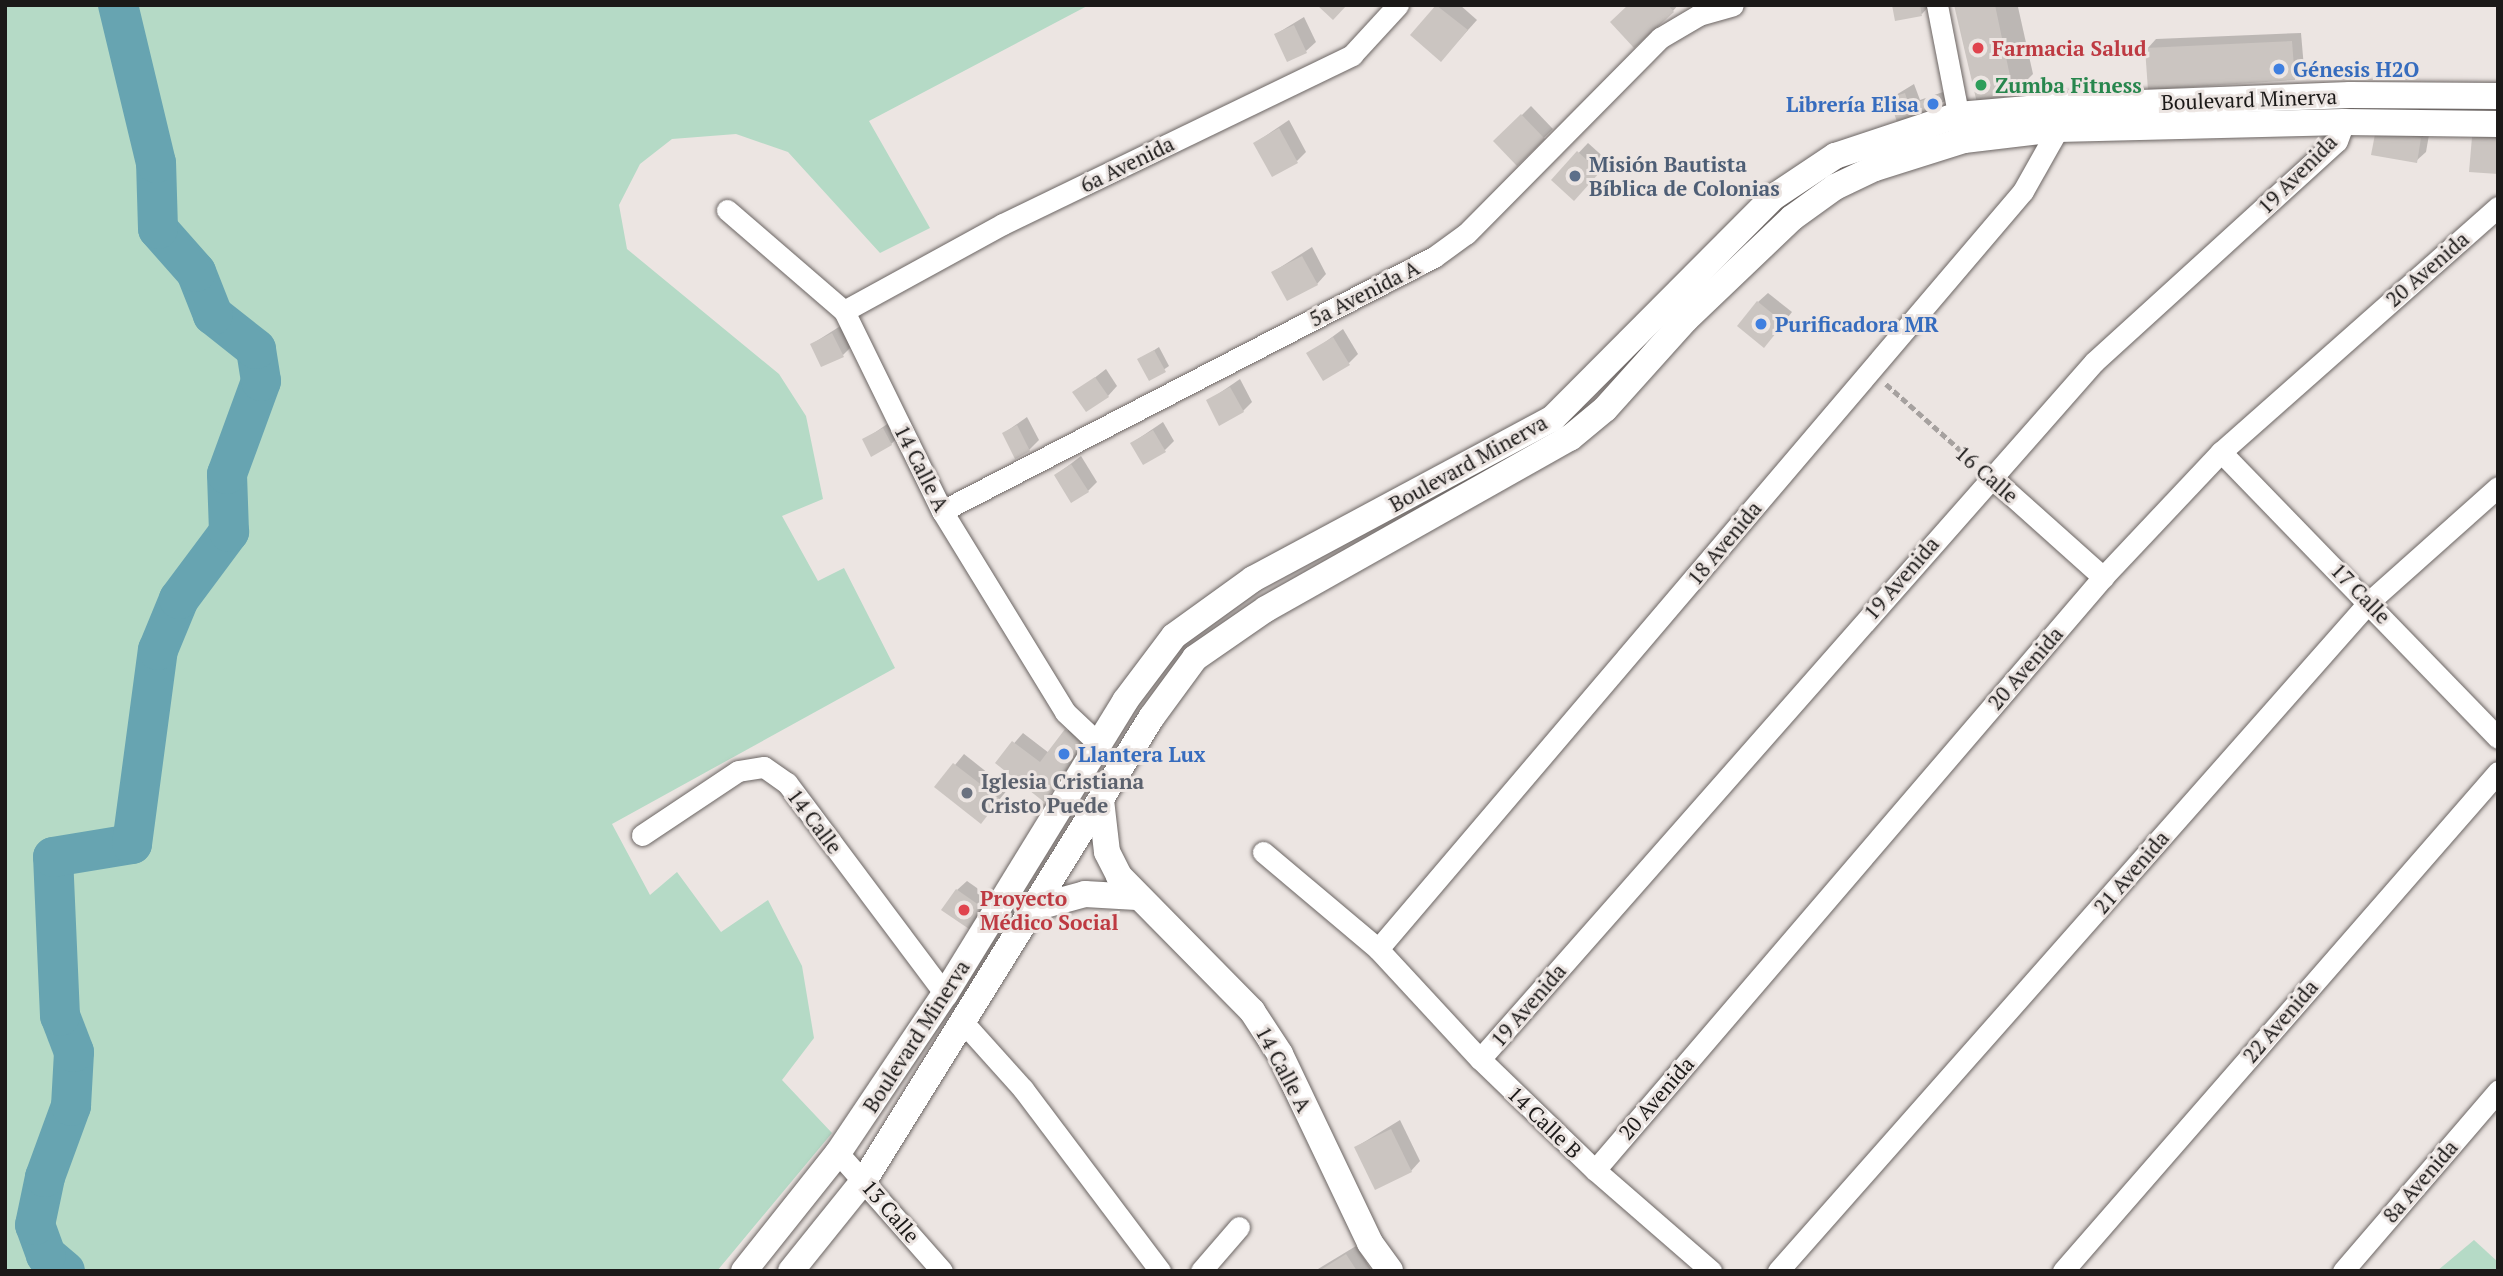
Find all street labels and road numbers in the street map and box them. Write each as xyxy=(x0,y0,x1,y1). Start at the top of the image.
street label: Boulevard Minerva xyxy=(2160,83,2338,115)
street label: 19 Avenida xyxy=(2252,129,2342,219)
street label: 6a Avenida xyxy=(1076,130,1178,198)
street label: 20 Avenida xyxy=(2380,226,2474,312)
street label: 5a Avenida A xyxy=(1304,254,1424,332)
street label: Boulevard Minerva xyxy=(1385,409,1551,517)
street label: 14 Calle A xyxy=(889,420,955,516)
street label: 16 Calle xyxy=(1950,440,2024,508)
street label: 18 Avenida xyxy=(1681,496,1767,590)
street label: 19 Avenida xyxy=(1858,531,1944,625)
street label: 17 Calle xyxy=(2326,557,2396,629)
street label: 20 Avenida xyxy=(1982,621,2068,715)
street label: 14 Calle xyxy=(782,784,848,858)
street label: 21 Avenida xyxy=(2088,825,2174,919)
street label: Boulevard Minerva xyxy=(857,955,975,1117)
street label: 19 Avenida xyxy=(1485,958,1571,1052)
street label: 22 Avenida xyxy=(2237,974,2323,1068)
street label: 14 Calle A xyxy=(1251,1021,1317,1117)
street label: 20 Avenida xyxy=(1613,1051,1699,1145)
street label: 14 Calle B xyxy=(1503,1081,1587,1163)
street label: 8a Avenida xyxy=(2377,1134,2463,1228)
street label: 13 Calle xyxy=(857,1174,925,1248)

